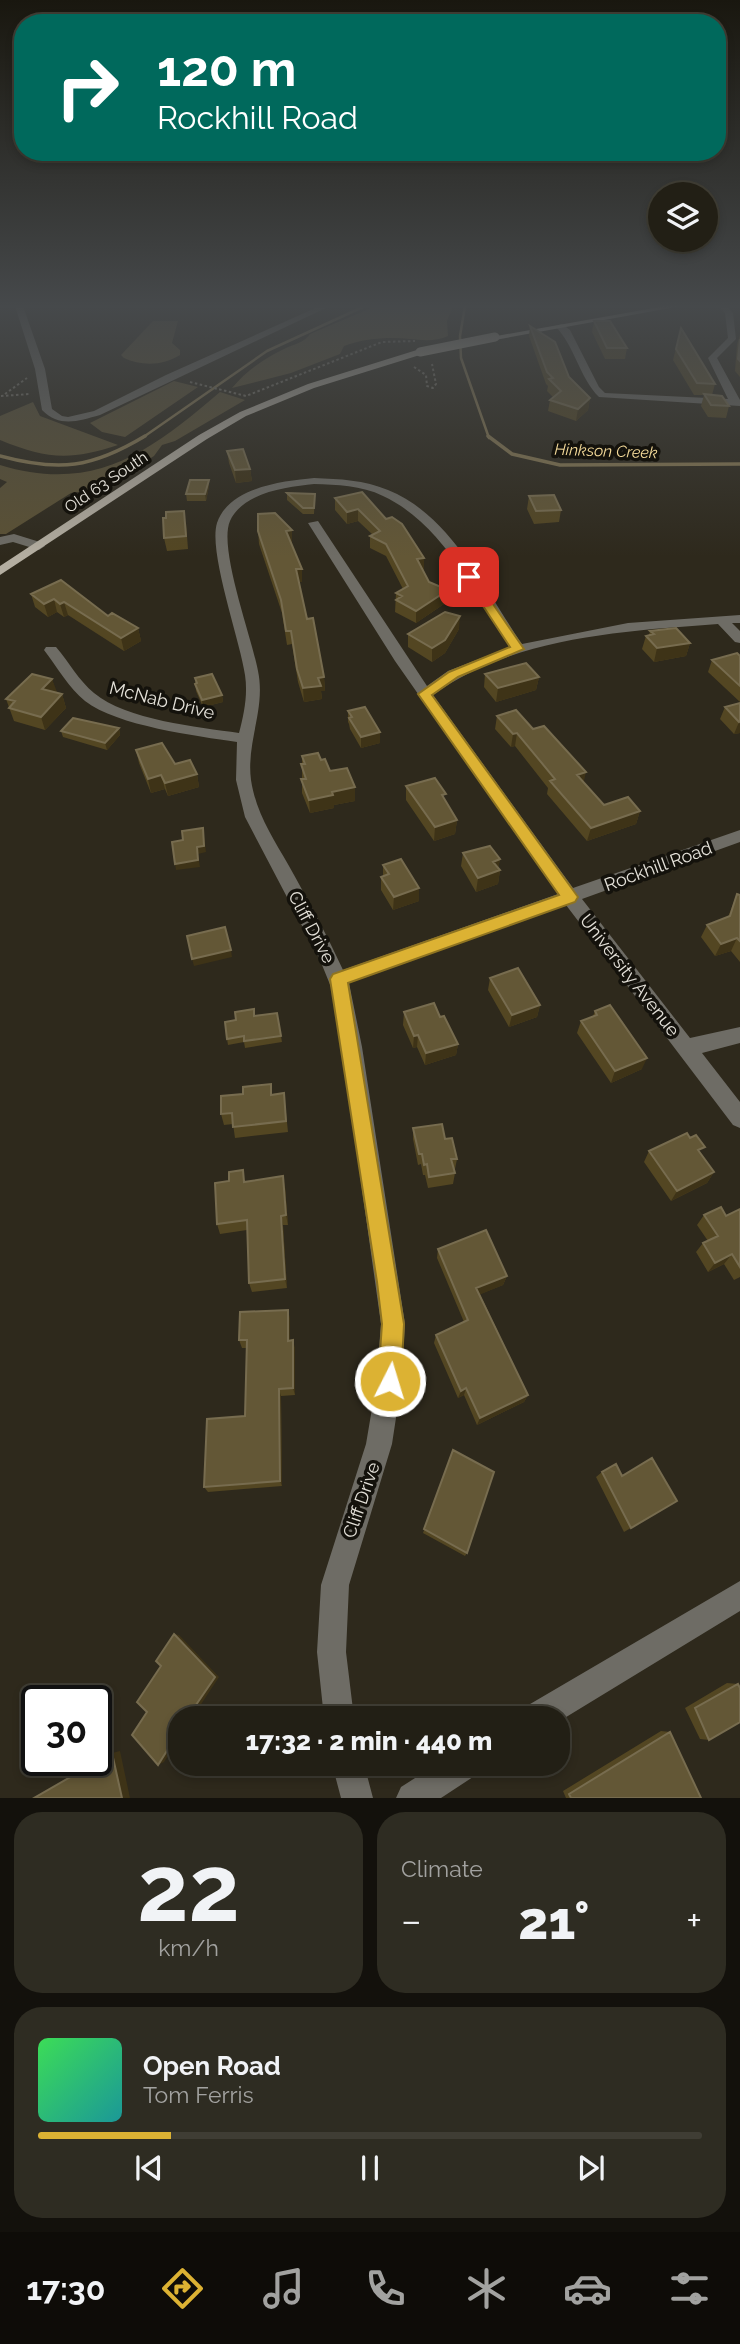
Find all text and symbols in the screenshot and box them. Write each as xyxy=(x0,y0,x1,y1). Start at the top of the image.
text: 120 m xyxy=(157,40,296,97)
icon: right xyxy=(42,42,133,133)
text: Rockhill Road xyxy=(157,99,358,136)
map controls xyxy=(648,182,718,252)
button: layers xyxy=(648,182,718,252)
water label: Hinkson Creek xyxy=(554,440,658,462)
street label: Old 63 South xyxy=(61,447,151,517)
pin xyxy=(439,547,499,607)
icon: arrive xyxy=(450,558,488,596)
street label: McNab Drive xyxy=(107,677,217,723)
street label: Rockhill Road xyxy=(601,837,715,895)
street label: Cliff Drive xyxy=(284,887,340,967)
street label: University Avenue xyxy=(576,910,684,1041)
position arrow xyxy=(353,1344,427,1418)
street label: Cliff Drive xyxy=(338,1459,384,1541)
speed limit sign: 30 xyxy=(21,1685,112,1776)
text: 17:32 · 2 min · 440 m xyxy=(246,1726,492,1756)
text: 22 xyxy=(137,1835,240,1942)
text: Climate xyxy=(401,1855,483,1882)
text: 21° xyxy=(518,1890,589,1951)
text: − xyxy=(401,1898,421,1943)
text: + xyxy=(686,1898,702,1943)
text: km/h xyxy=(158,1934,219,1961)
text: Open Road xyxy=(143,2051,281,2081)
text: Tom Ferris xyxy=(143,2081,254,2108)
icon: previous xyxy=(130,2149,168,2187)
icon: pause xyxy=(351,2149,389,2187)
icon: next xyxy=(572,2149,610,2187)
icon: directions xyxy=(158,2264,207,2313)
icon: music xyxy=(259,2264,308,2313)
icon: phone xyxy=(361,2264,410,2313)
icon: climate xyxy=(462,2264,511,2313)
icon: car xyxy=(563,2264,612,2313)
icon: filters xyxy=(665,2264,714,2313)
text: 17:30 xyxy=(26,2270,105,2307)

